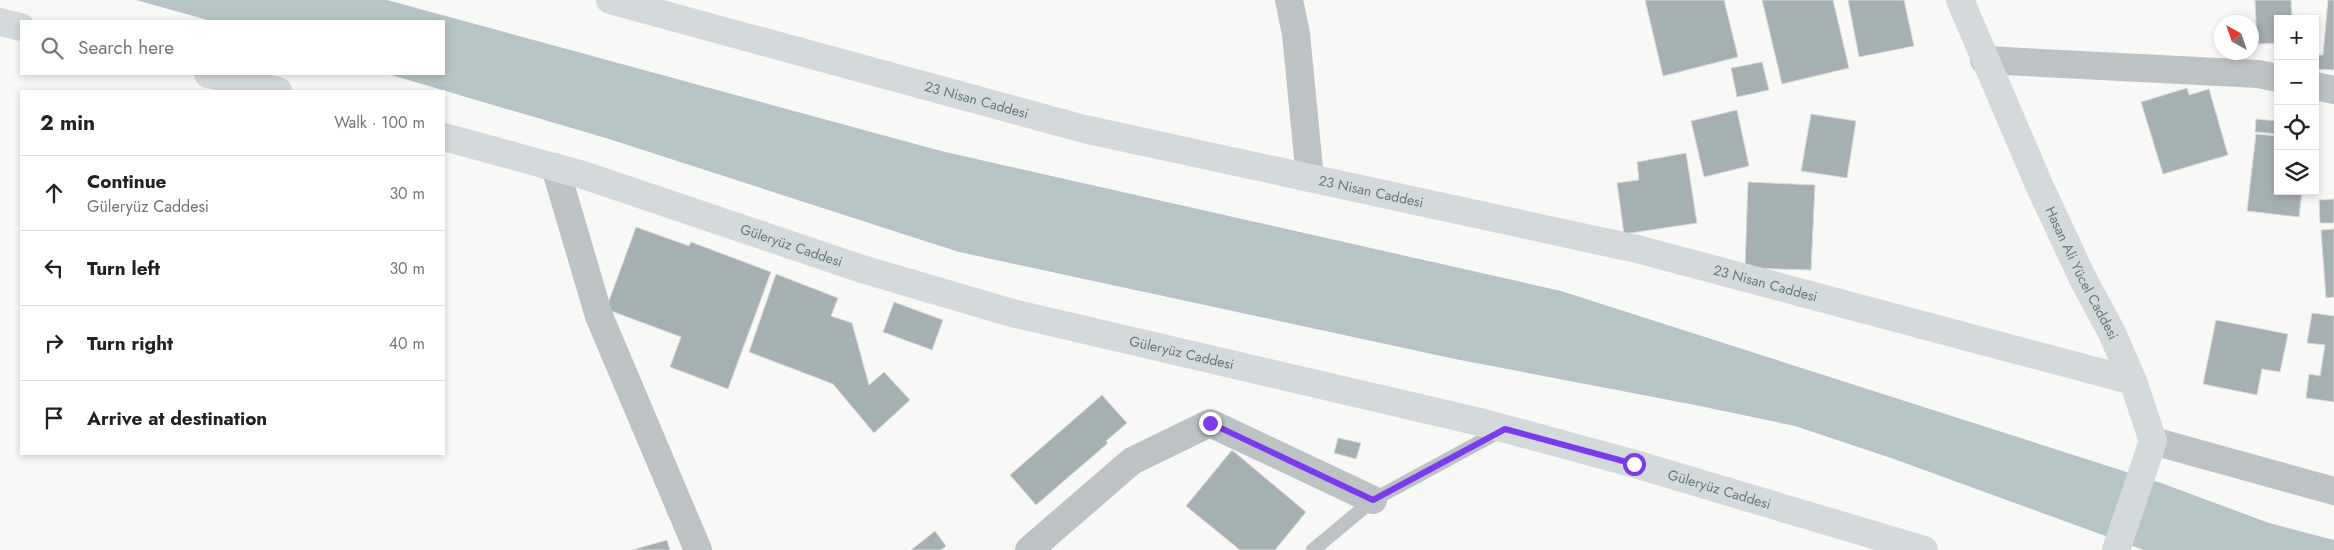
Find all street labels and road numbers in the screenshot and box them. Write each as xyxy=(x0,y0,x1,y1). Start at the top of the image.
street label: 23 Nisan Caddesi xyxy=(922,76,1031,123)
street label: 23 Nisan Caddesi xyxy=(1317,170,1426,212)
street label: Hasan Ali Yücel Caddesi xyxy=(2040,203,2123,343)
street label: Güleryüz Caddesi xyxy=(738,219,845,272)
street label: 23 Nisan Caddesi xyxy=(1711,260,1820,307)
street label: Güleryüz Caddesi xyxy=(1127,331,1236,374)
street label: Güleryüz Caddesi xyxy=(1665,464,1773,514)

